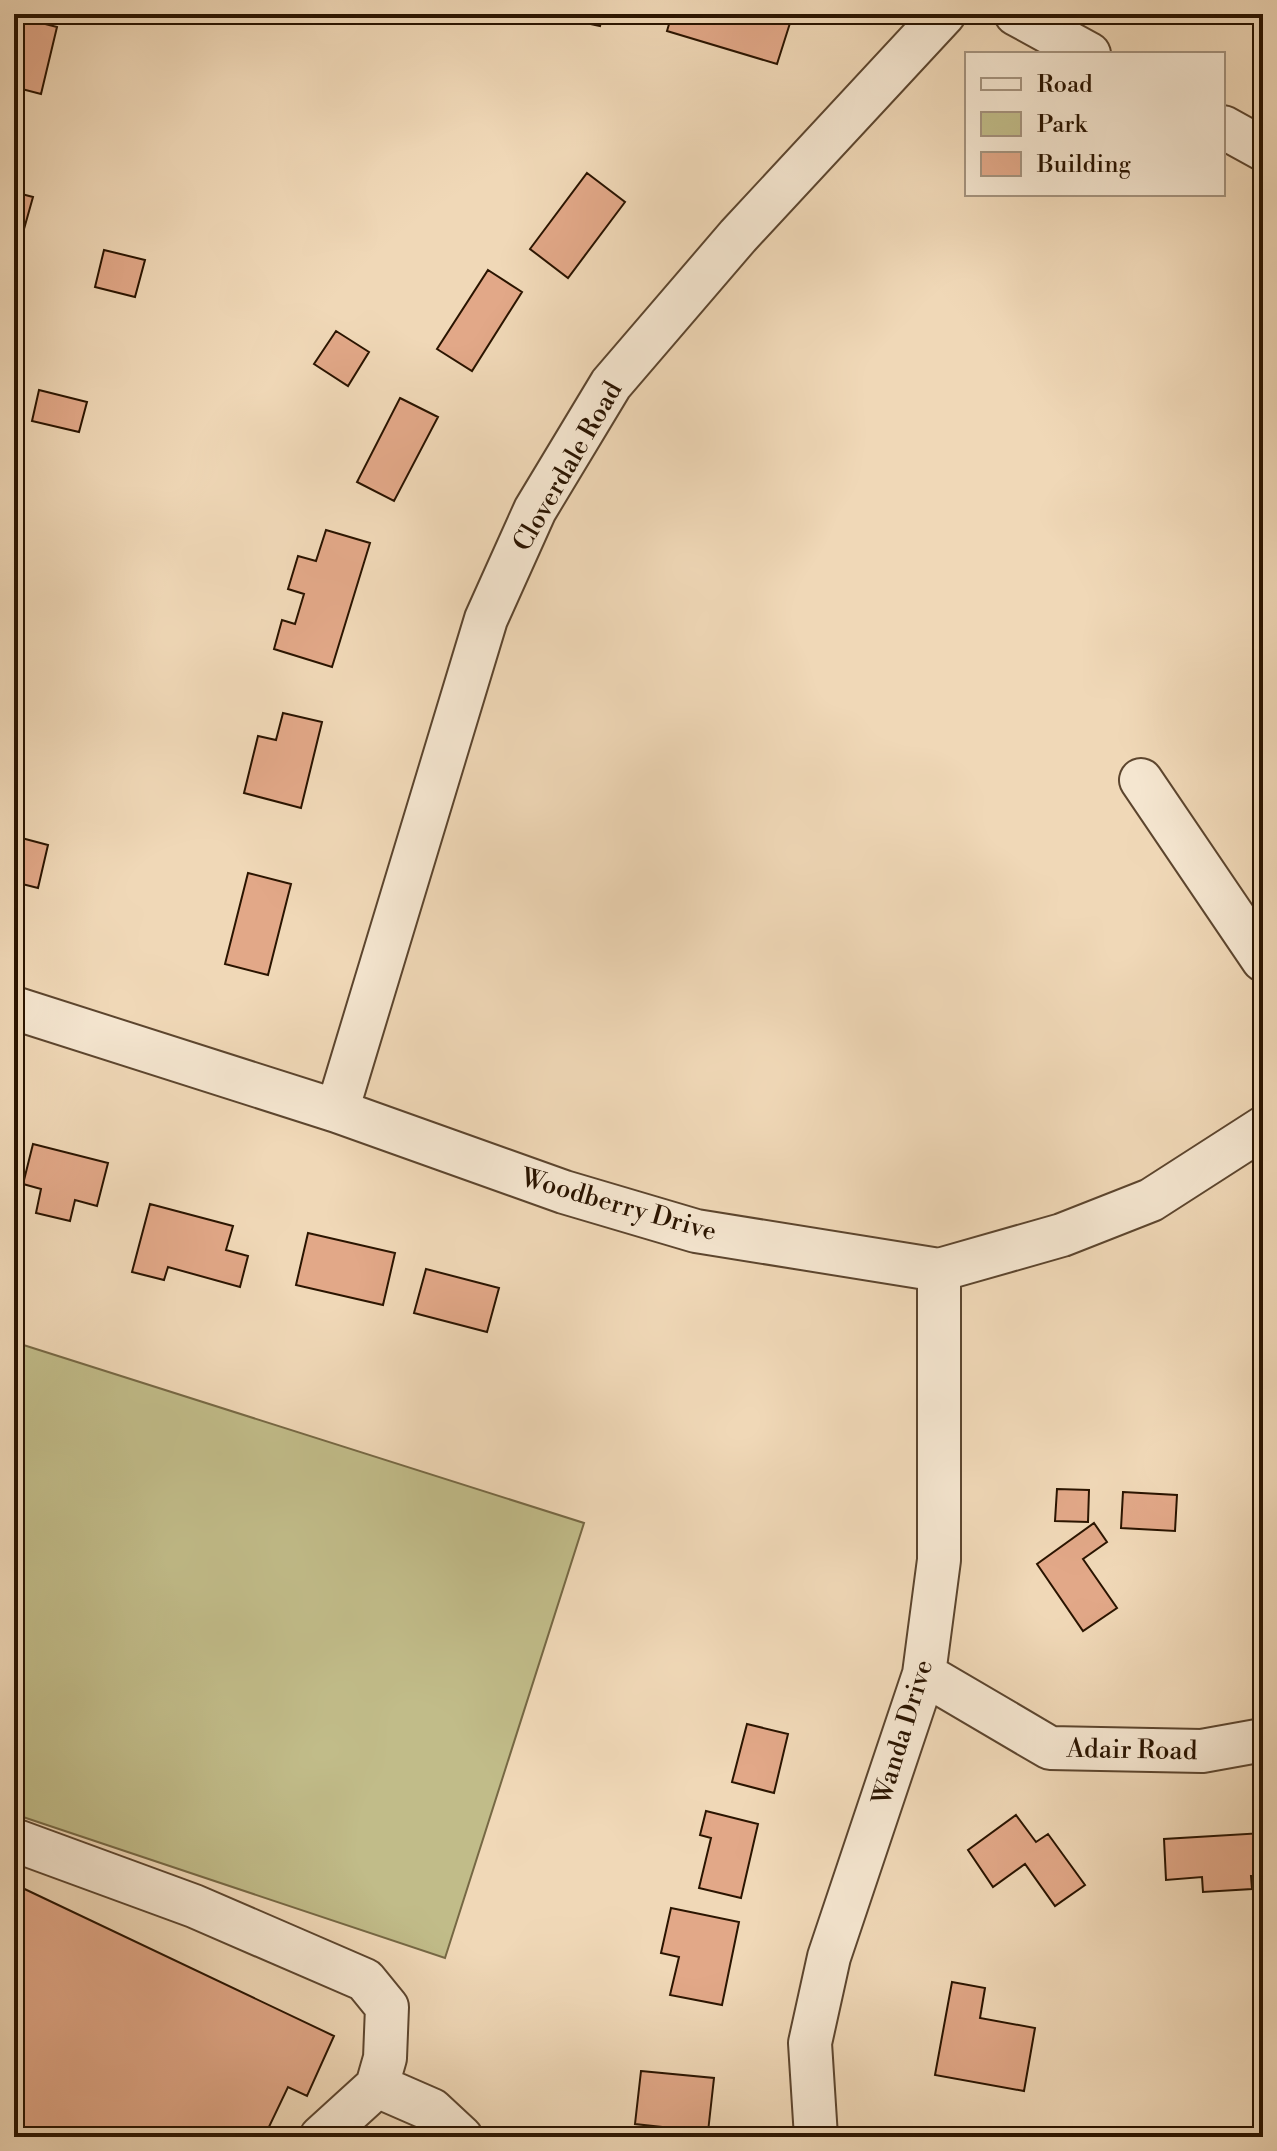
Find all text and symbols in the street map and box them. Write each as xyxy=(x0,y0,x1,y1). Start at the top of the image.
legend xyxy=(965,52,1225,196)
text: Road xyxy=(1037,70,1093,100)
text: Park xyxy=(1037,110,1088,140)
text: Building xyxy=(1036,150,1131,180)
street label: Cloverdale Road xyxy=(506,376,630,557)
street label: Woodberry Drive xyxy=(516,1161,720,1248)
street label: Wanda Drive xyxy=(865,1656,940,1810)
street label: Adair Road xyxy=(1065,1733,1198,1767)

